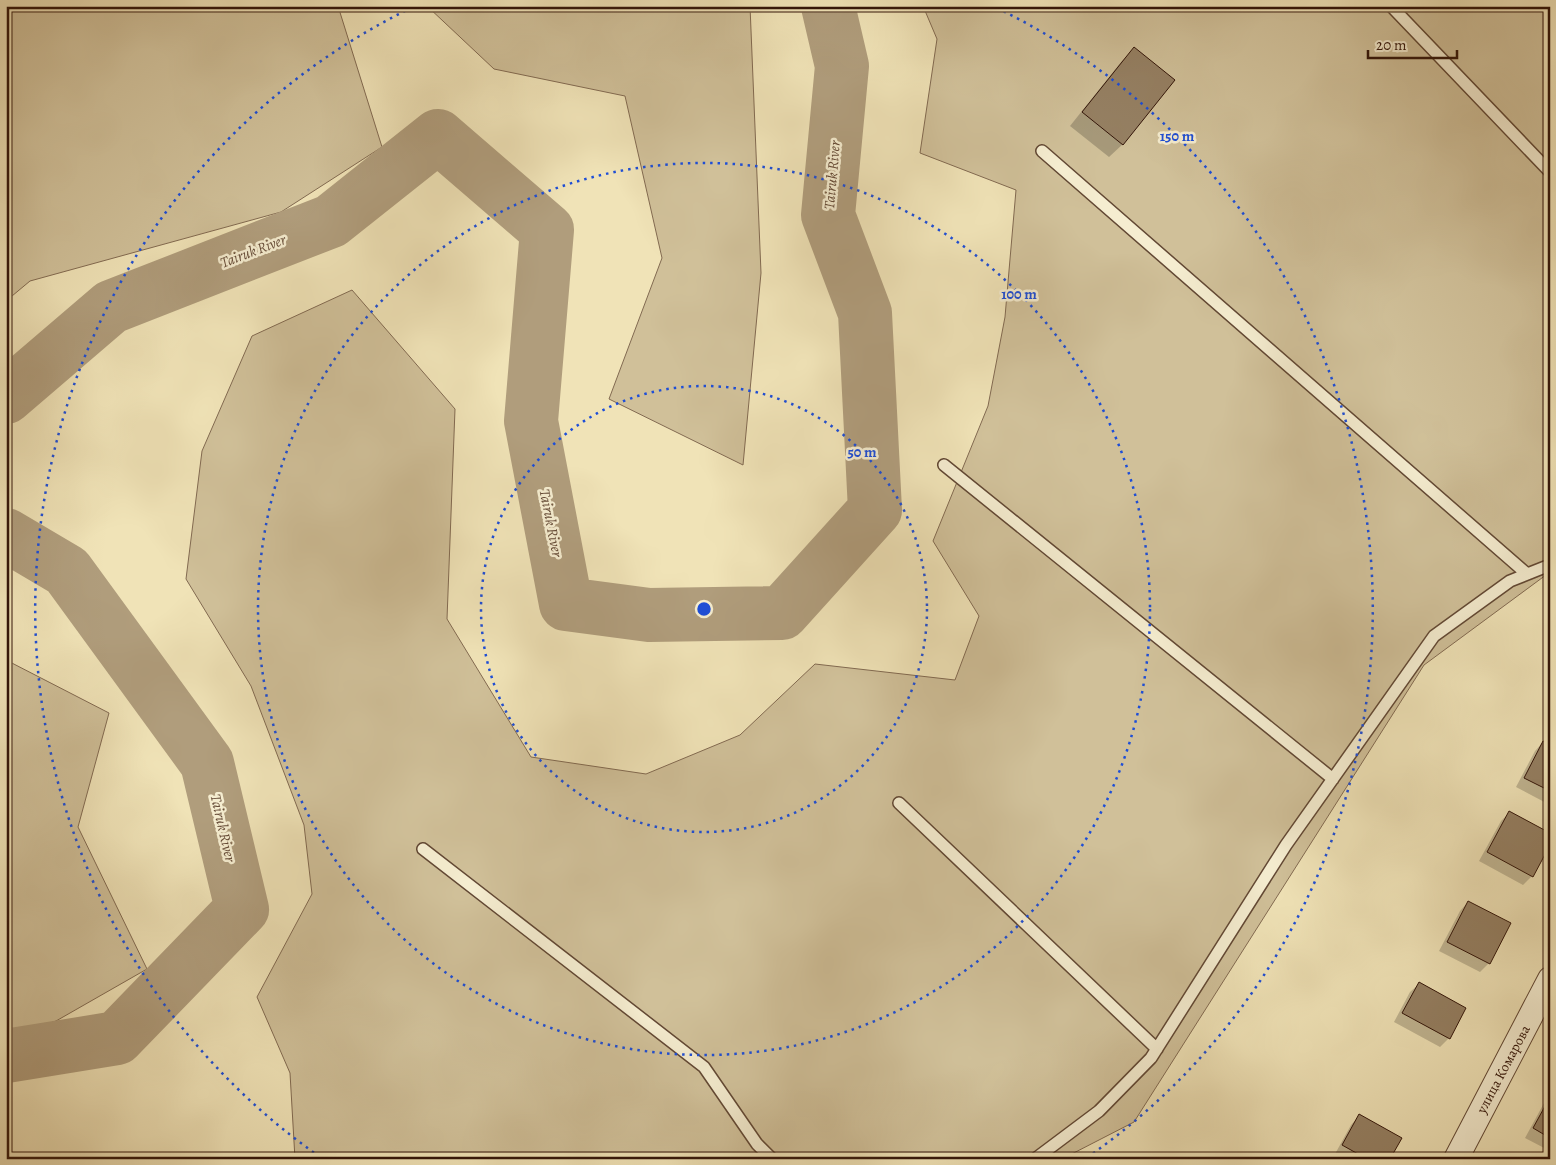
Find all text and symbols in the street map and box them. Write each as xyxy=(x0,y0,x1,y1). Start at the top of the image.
scale bar xyxy=(1368,28,1457,60)
text: 20 m xyxy=(1376,35,1407,55)
text: 150 m xyxy=(1160,126,1195,146)
water label: Tairuk River xyxy=(819,139,845,210)
water label: Tairuk River xyxy=(217,229,289,273)
text: 100 m xyxy=(1001,284,1037,304)
text: 50 m xyxy=(847,442,877,462)
water label: Tairuk River xyxy=(535,487,568,559)
centre of rings xyxy=(695,600,713,618)
water label: Tairuk River xyxy=(206,792,241,865)
street label: улица Комарова xyxy=(1472,1021,1535,1118)

